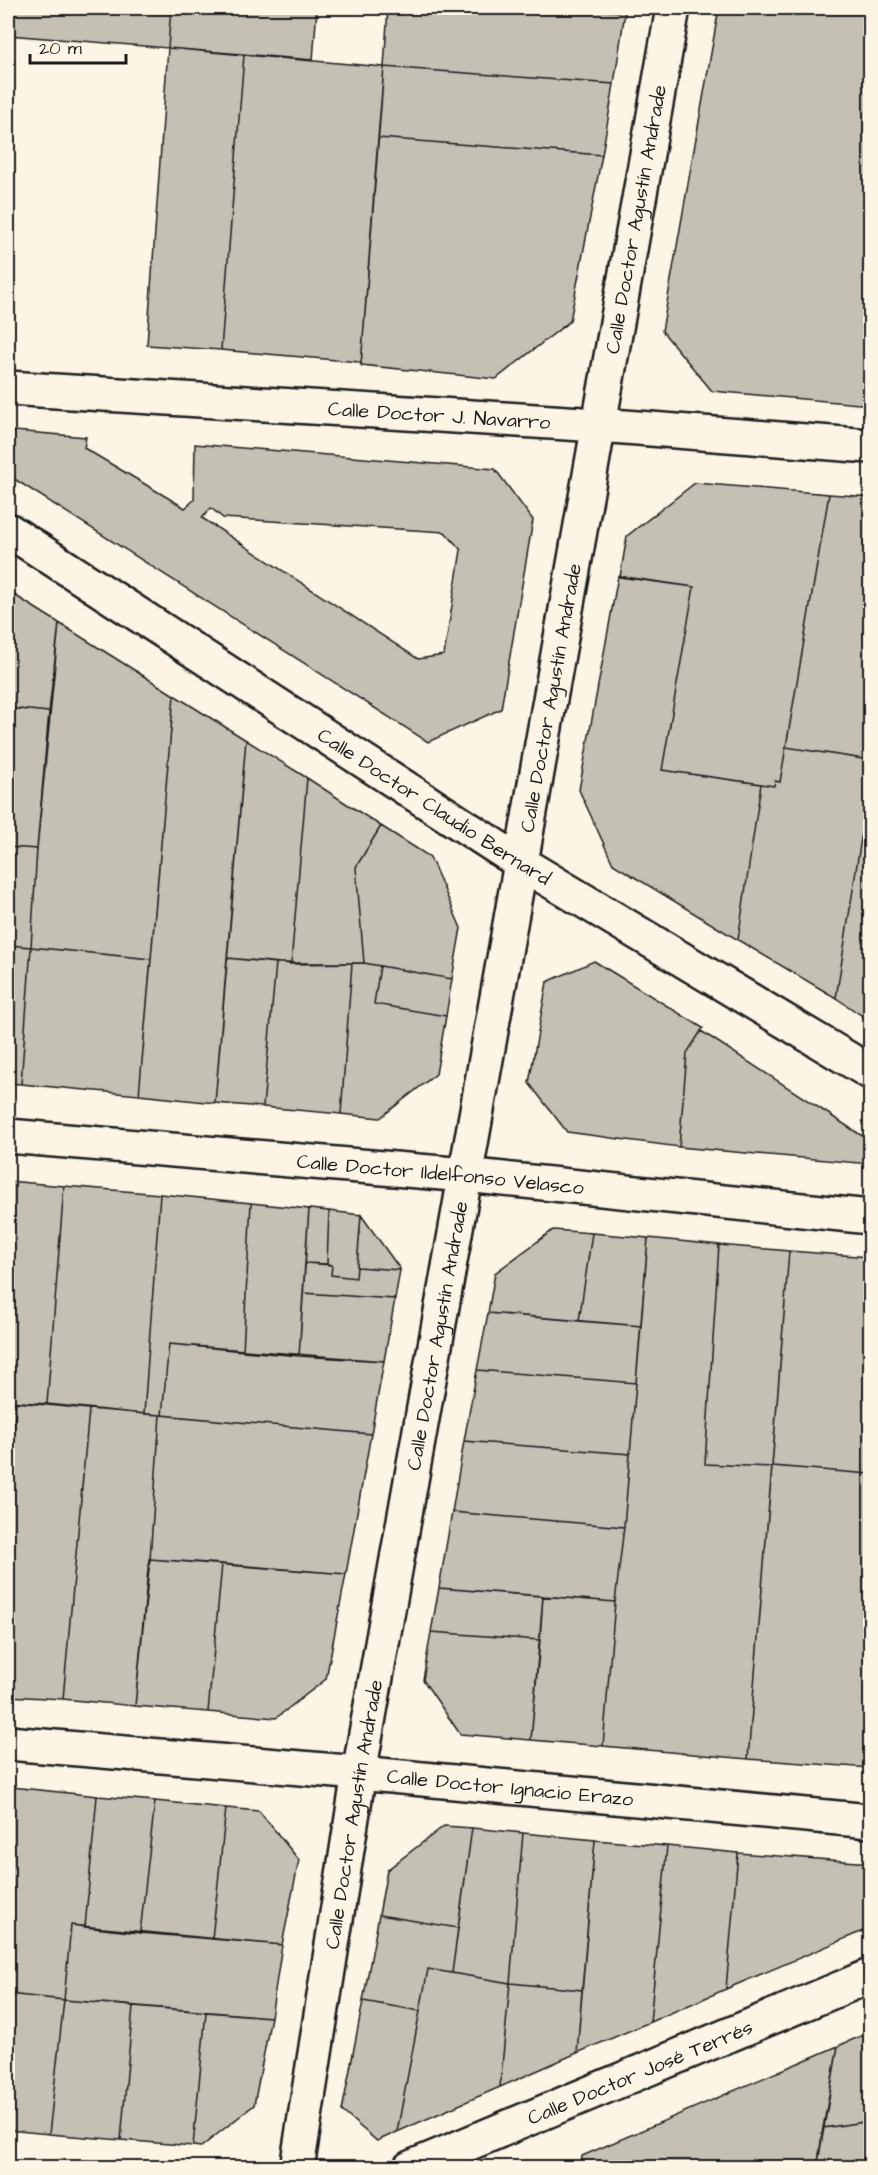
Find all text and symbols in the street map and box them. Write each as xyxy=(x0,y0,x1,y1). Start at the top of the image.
scale bar xyxy=(30,27,126,65)
text: 20 m xyxy=(39,36,82,61)
street label: Calle Doctor Agustín Andrade xyxy=(599,83,674,356)
street label: Calle Doctor J. Navarro xyxy=(327,395,551,437)
street label: Calle Doctor Agustín Andrade xyxy=(514,561,589,835)
street label: Calle Doctor Claudio Bernard xyxy=(312,721,556,893)
street label: Calle Doctor Ildelfonso Velasco xyxy=(296,1148,585,1202)
street label: Calle Doctor Agustín Andrade xyxy=(400,1199,475,1473)
street label: Calle Doctor Agustín Andrade xyxy=(319,1678,390,1951)
street label: Calle Doctor Ignacio Erazo xyxy=(385,1763,634,1814)
street label: Calle Doctor José Terrés xyxy=(523,2014,757,2132)

